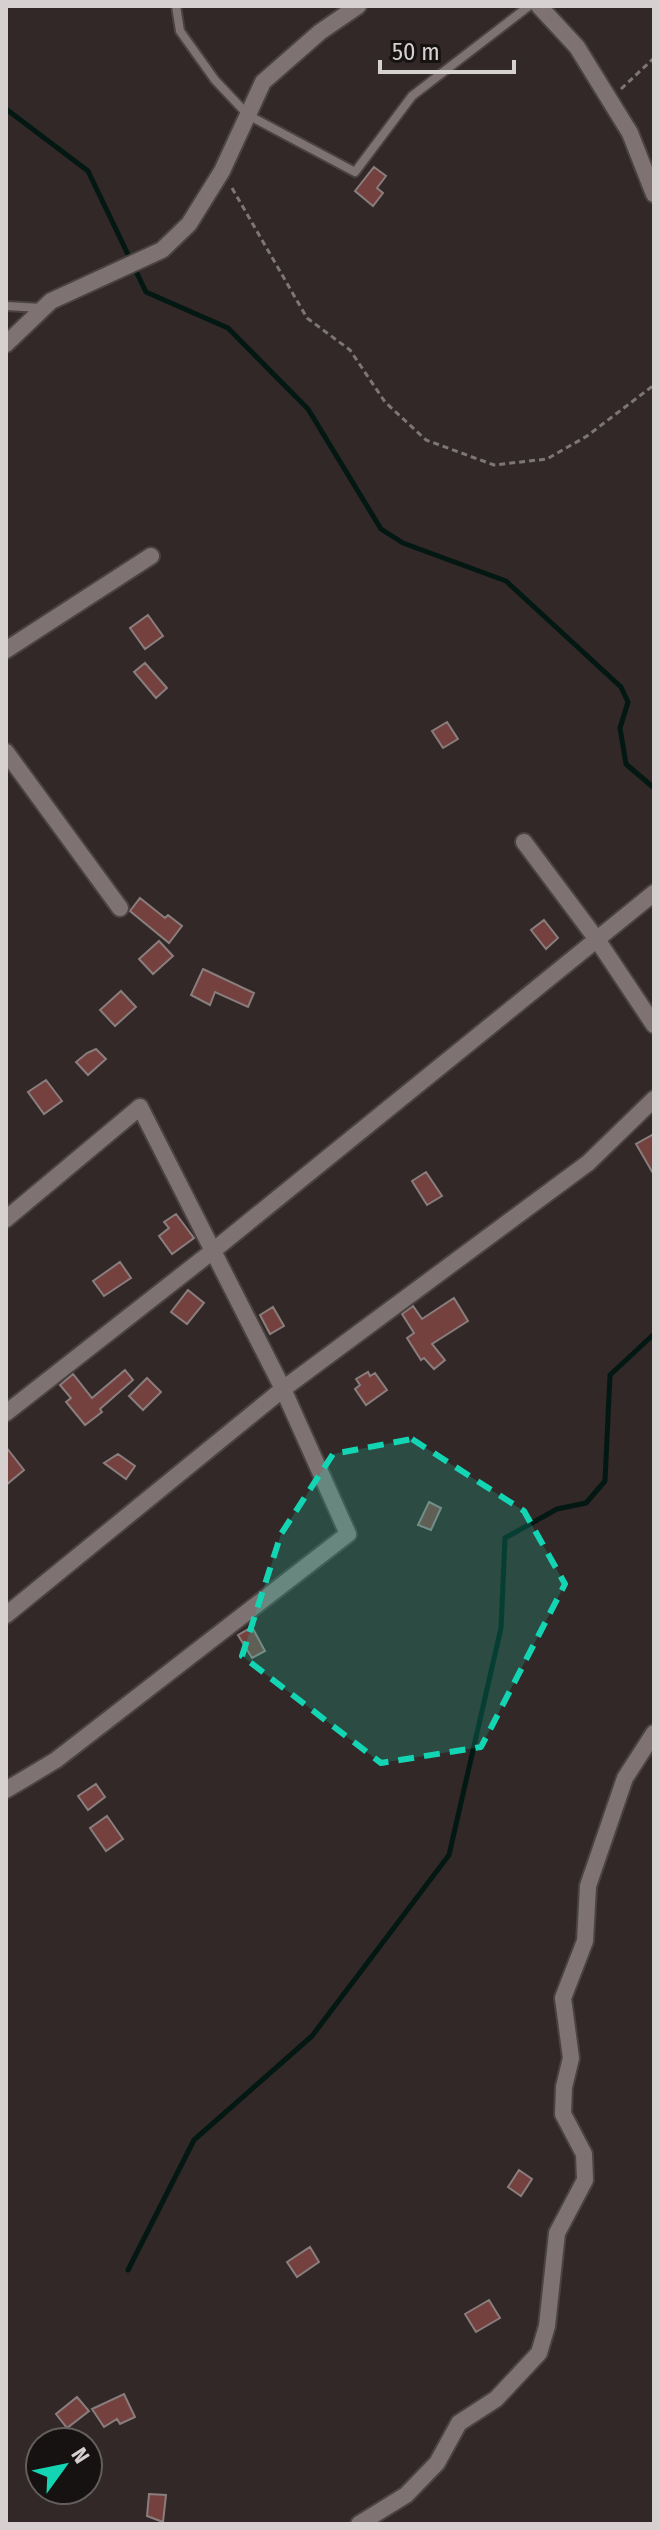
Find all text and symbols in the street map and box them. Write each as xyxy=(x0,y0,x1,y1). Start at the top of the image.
scale bar xyxy=(380,24,514,74)
text: 50 m xyxy=(392,38,440,66)
north arrow xyxy=(24,2426,104,2506)
text: N xyxy=(65,2442,95,2468)

